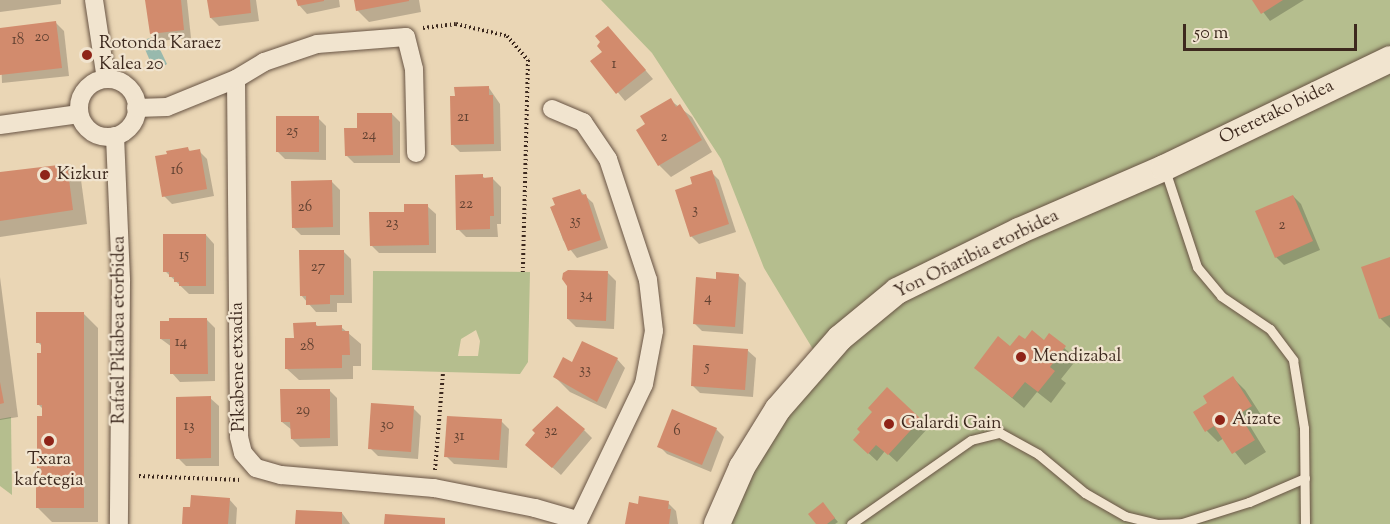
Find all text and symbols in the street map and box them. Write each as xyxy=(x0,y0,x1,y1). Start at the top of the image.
scale bar xyxy=(1186,12,1360,50)
text: 50 m xyxy=(1194,21,1228,47)
house number: 20 xyxy=(35,29,49,47)
house number: 18 xyxy=(12,32,24,50)
place label: Rotonda Karaez Kalea 20 xyxy=(99,34,221,76)
marker: Rotonda Karaez Kalea 20 xyxy=(80,48,94,62)
house number: 1 xyxy=(611,56,617,74)
street label: Oreretako bidea xyxy=(1216,76,1338,150)
house number: 21 xyxy=(457,109,469,127)
house number: 25 xyxy=(286,123,298,141)
house number: 24 xyxy=(362,127,376,145)
house number: 2 xyxy=(660,129,668,147)
house number: 16 xyxy=(171,162,183,180)
place label: Kizkur xyxy=(57,164,109,186)
marker: Kizkur xyxy=(38,168,52,182)
house number: 22 xyxy=(459,196,473,214)
house number: 26 xyxy=(298,199,312,217)
house number: 3 xyxy=(692,202,698,220)
street label: Yon Oñatibia etorbidea xyxy=(891,206,1063,304)
house number: 35 xyxy=(569,213,581,231)
house number: 23 xyxy=(385,215,399,233)
house number: 2 xyxy=(1278,217,1286,235)
street label: Rafael Pikabea etorbidea xyxy=(109,236,131,424)
house number: 15 xyxy=(179,247,189,265)
house number: 27 xyxy=(311,259,325,277)
house number: 34 xyxy=(579,287,593,305)
house number: 4 xyxy=(704,290,712,308)
street label: Pikabene etxadia xyxy=(227,302,251,432)
house number: 14 xyxy=(175,334,187,352)
house number: 28 xyxy=(300,338,314,356)
place label: Mendizabal xyxy=(1033,346,1121,368)
marker: Mendizabal xyxy=(1014,350,1028,364)
house number: 5 xyxy=(704,359,710,377)
house number: 33 xyxy=(579,362,591,380)
house number: 29 xyxy=(296,402,310,420)
place label: Aizate xyxy=(1232,409,1281,431)
place label: Galardi Gain xyxy=(901,413,1002,435)
marker: Aizate xyxy=(1213,413,1227,427)
house number: 30 xyxy=(380,417,394,435)
marker: Galardi Gain xyxy=(882,417,896,431)
house number: 13 xyxy=(183,418,195,436)
house number: 32 xyxy=(544,423,558,441)
house number: 6 xyxy=(673,423,681,441)
house number: 31 xyxy=(453,428,465,446)
marker: Txara kafetegia xyxy=(42,434,56,448)
place label: Txara kafetegia xyxy=(15,450,83,492)

